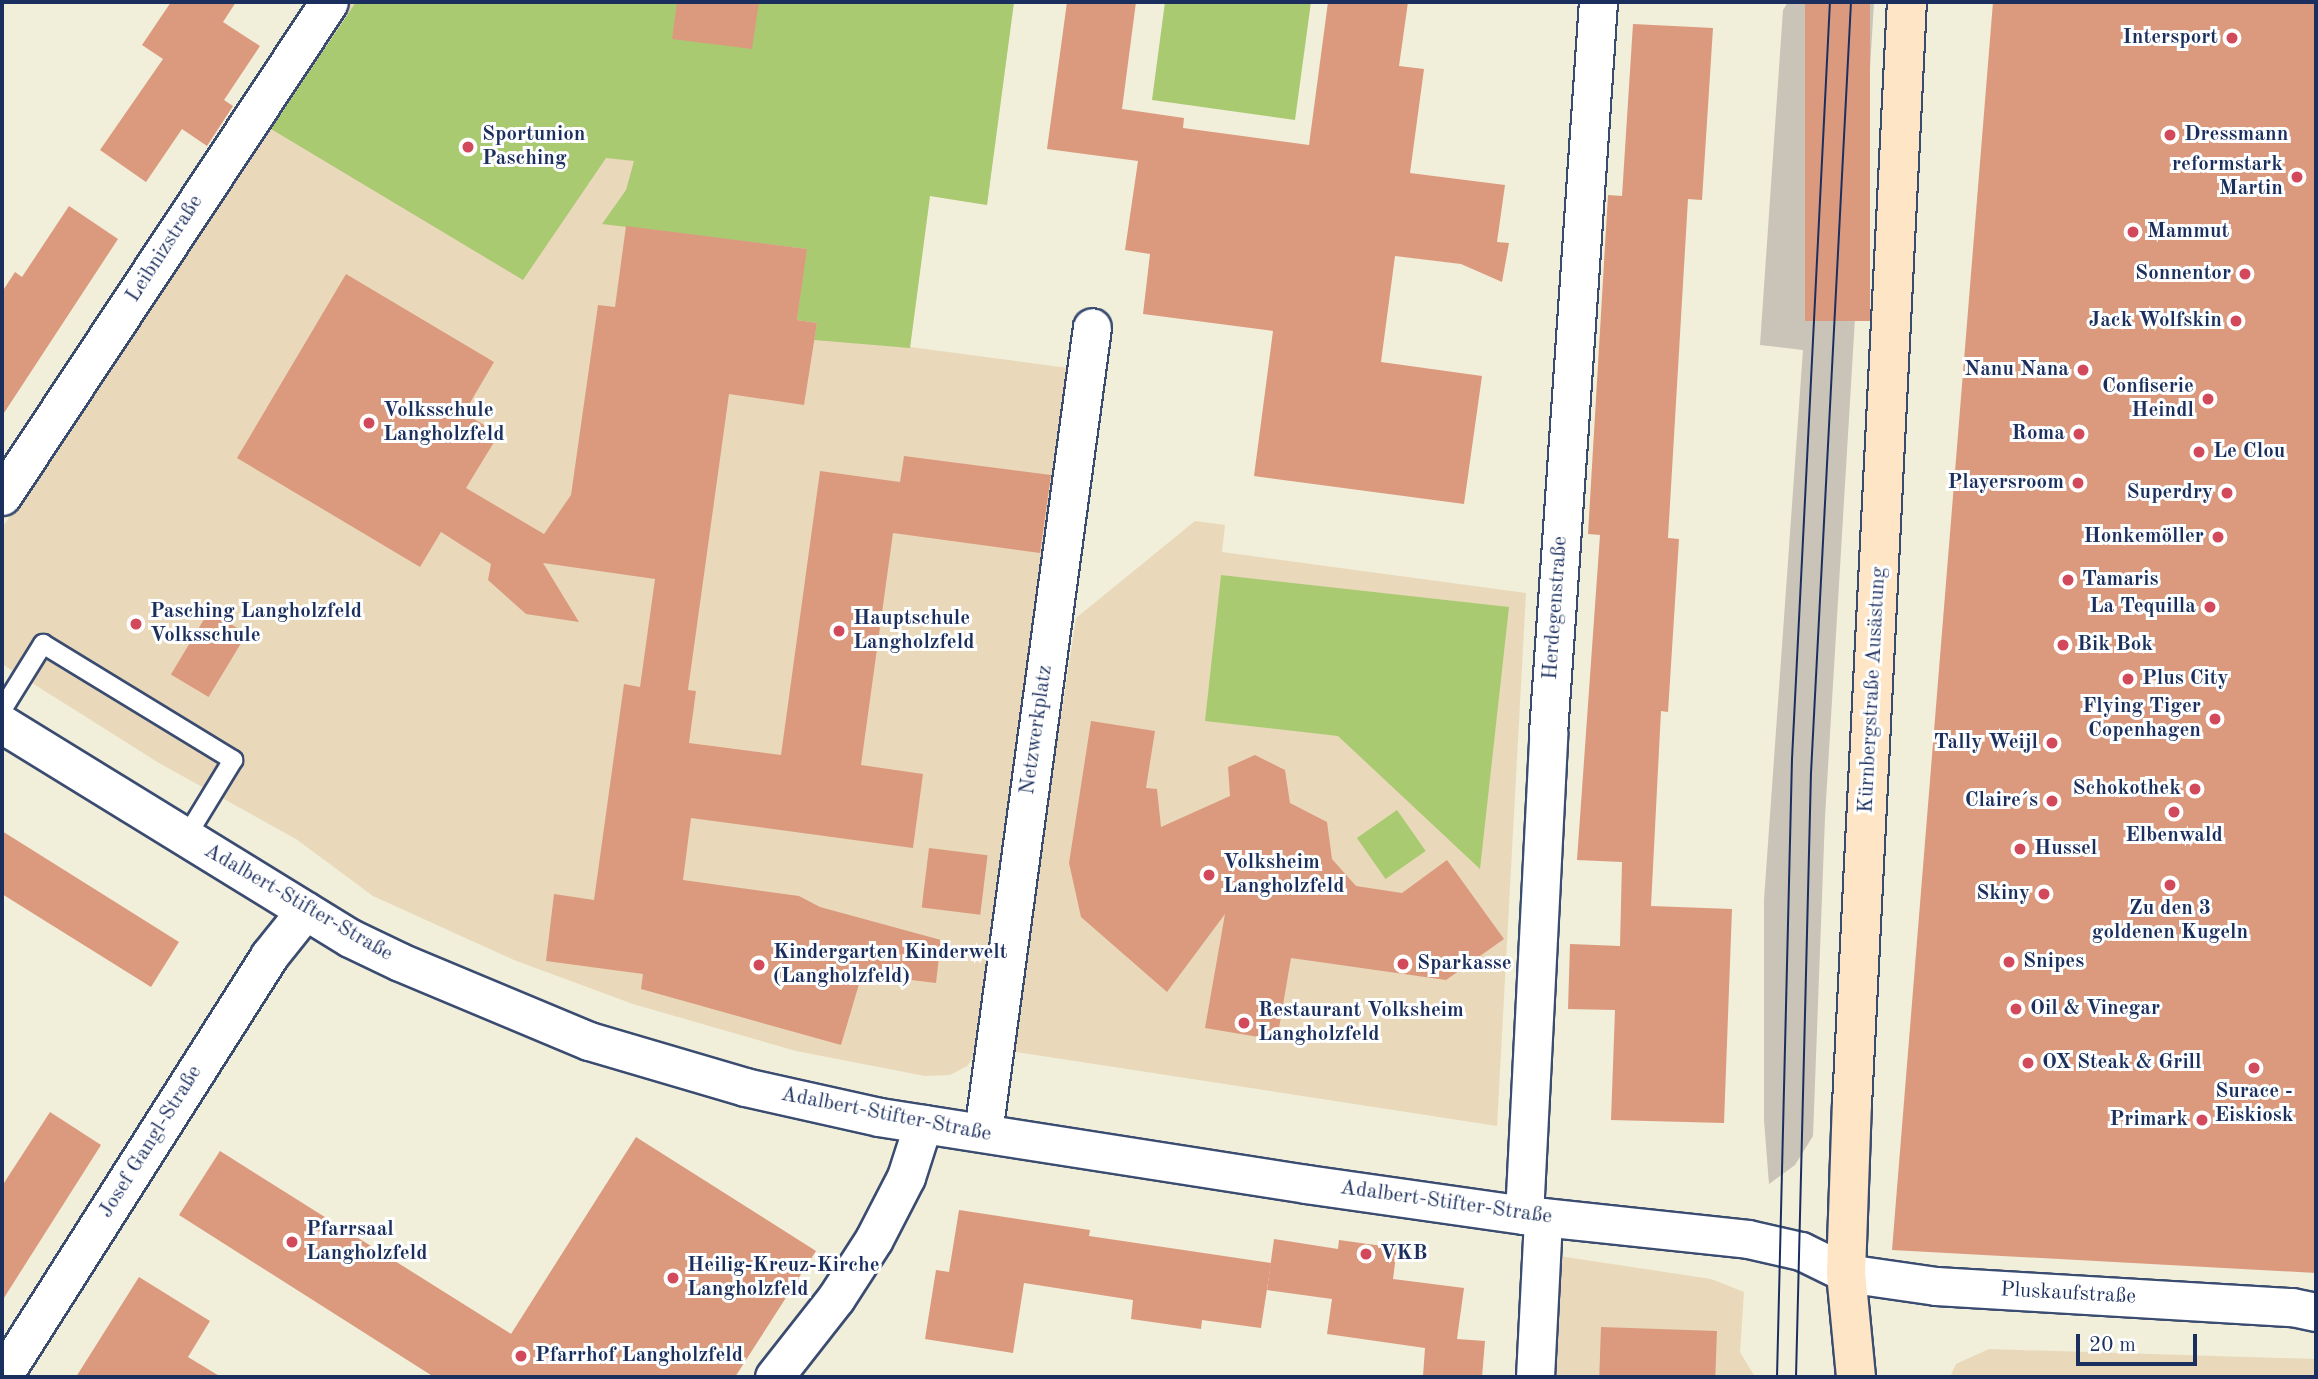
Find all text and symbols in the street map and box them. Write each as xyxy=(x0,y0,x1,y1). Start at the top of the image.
place label: Intersport xyxy=(2123,25,2218,51)
marker: Intersport xyxy=(2224,30,2240,46)
place label: Sportunion Pasching xyxy=(482,122,585,172)
place label: Dressmann xyxy=(2184,122,2288,148)
marker: Dressmann xyxy=(2162,127,2178,143)
marker: Sportunion Pasching xyxy=(460,139,476,155)
place label: reformstark Martin xyxy=(2172,152,2283,202)
marker: reformstark Martin xyxy=(2289,169,2305,185)
street label: Leibnizstraße xyxy=(121,191,209,307)
place label: Mammut xyxy=(2147,219,2229,245)
marker: Mammut xyxy=(2125,224,2141,240)
place label: Sonnentor xyxy=(2135,261,2231,287)
marker: Sonnentor xyxy=(2237,266,2253,282)
place label: Jack Wolfskin xyxy=(2089,308,2222,334)
marker: Jack Wolfskin xyxy=(2228,313,2244,329)
place label: Nanu Nana xyxy=(1964,357,2069,383)
marker: Nanu Nana xyxy=(2075,362,2091,378)
place label: Confiserie Heindl xyxy=(2102,374,2194,424)
marker: Confiserie Heindl xyxy=(2200,391,2216,407)
place label: Volksschule Langholzfeld xyxy=(383,398,505,448)
marker: Volksschule Langholzfeld xyxy=(361,415,377,431)
place label: Roma xyxy=(2012,421,2065,447)
marker: Roma xyxy=(2071,426,2087,442)
place label: Le Clou xyxy=(2213,439,2285,465)
marker: Le Clou xyxy=(2191,444,2207,460)
place label: Playersroom xyxy=(1948,470,2064,496)
marker: Playersroom xyxy=(2070,475,2086,491)
place label: Superdry xyxy=(2127,480,2213,506)
marker: Superdry xyxy=(2219,485,2235,501)
place label: Honkemöller xyxy=(2083,524,2204,550)
marker: Honkemöller xyxy=(2210,529,2226,545)
street label: Herdegenstraße xyxy=(1538,535,1574,681)
street label: Kürnbergstraße Ausästung xyxy=(1854,566,1892,814)
place label: Tamaris xyxy=(2082,567,2158,593)
marker: Tamaris xyxy=(2060,572,2076,588)
place label: La Tequilla xyxy=(2089,594,2196,620)
place label: Pasching Langholzfeld Volksschule xyxy=(150,599,362,649)
marker: La Tequilla xyxy=(2202,599,2218,615)
place label: Hauptschule Langholzfeld xyxy=(853,606,975,656)
marker: Pasching Langholzfeld Volksschule xyxy=(128,616,144,632)
marker: Hauptschule Langholzfeld xyxy=(831,623,847,639)
place label: Bik Bok xyxy=(2077,632,2153,658)
marker: Bik Bok xyxy=(2055,637,2071,653)
street label: Netzwerkplatz xyxy=(1015,664,1059,796)
place label: Plus City xyxy=(2142,666,2228,692)
marker: Plus City xyxy=(2120,671,2136,687)
place label: Flying Tiger Copenhagen xyxy=(2082,694,2201,744)
marker: Flying Tiger Copenhagen xyxy=(2207,711,2223,727)
place label: Tally Weijl xyxy=(1934,730,2038,756)
marker: Tally Weijl xyxy=(2044,735,2060,751)
place label: Schokothek xyxy=(2072,776,2181,802)
marker: Schokothek xyxy=(2187,781,2203,797)
place label: Claire´s xyxy=(1965,788,2038,814)
marker: Claire´s xyxy=(2044,793,2060,809)
marker: Elbenwald xyxy=(2166,804,2182,820)
place label: Elbenwald xyxy=(2125,823,2223,849)
place label: Hussel xyxy=(2034,836,2097,862)
street label: Adalbert-Stifter-Straße xyxy=(199,839,397,967)
marker: Hussel xyxy=(2012,841,2028,857)
place label: Volksheim Langholzfeld xyxy=(1223,850,1345,900)
marker: Volksheim Langholzfeld xyxy=(1201,867,1217,883)
marker: Zu den 3 goldenen Kugeln xyxy=(2162,877,2178,893)
place label: Skiny xyxy=(1976,881,2030,907)
marker: Skiny xyxy=(2036,886,2052,902)
place label: Zu den 3 goldenen Kugeln xyxy=(2092,896,2248,946)
place label: Kindergarten Kinderwelt (Langholzfeld) xyxy=(773,940,1007,990)
place label: Snipes xyxy=(2023,949,2084,975)
place label: Sparkasse xyxy=(1417,951,1512,977)
marker: Snipes xyxy=(2001,954,2017,970)
marker: Sparkasse xyxy=(1395,956,1411,972)
marker: Kindergarten Kinderwelt (Langholzfeld) xyxy=(751,957,767,973)
place label: Oil & Vinegar xyxy=(2030,996,2160,1022)
place label: Restaurant Volksheim Langholzfeld xyxy=(1258,998,1464,1048)
marker: Oil & Vinegar xyxy=(2008,1001,2024,1017)
marker: Restaurant Volksheim Langholzfeld xyxy=(1236,1015,1252,1031)
place label: OX Steak & Grill xyxy=(2042,1050,2202,1076)
marker: OX Steak & Grill xyxy=(2020,1055,2036,1071)
marker: Surace - Eiskiosk xyxy=(2246,1060,2262,1076)
street label: Josef Gangl-Straße xyxy=(94,1061,208,1223)
place label: Surace - Eiskiosk xyxy=(2214,1079,2294,1129)
street label: Adalbert-Stifter-Straße xyxy=(779,1082,993,1148)
place label: Primark xyxy=(2110,1107,2188,1133)
marker: Primark xyxy=(2194,1112,2210,1128)
street label: Adalbert-Stifter-Straße xyxy=(1338,1176,1554,1230)
place label: Pfarrsaal Langholzfeld xyxy=(306,1217,428,1267)
marker: Pfarrsaal Langholzfeld xyxy=(284,1234,300,1250)
place label: VKB xyxy=(1380,1241,1427,1267)
marker: VKB xyxy=(1358,1246,1374,1262)
place label: Heilig-Kreuz-Kirche Langholzfeld xyxy=(687,1253,880,1303)
marker: Heilig-Kreuz-Kirche Langholzfeld xyxy=(665,1270,681,1286)
street label: Pluskaufstraße xyxy=(1999,1278,2137,1310)
scale bar xyxy=(2080,1320,2201,1364)
text: 20 m xyxy=(2089,1335,2136,1356)
place label: Pfarrhof Langholzfeld xyxy=(535,1343,743,1369)
marker: Pfarrhof Langholzfeld xyxy=(513,1348,529,1364)

